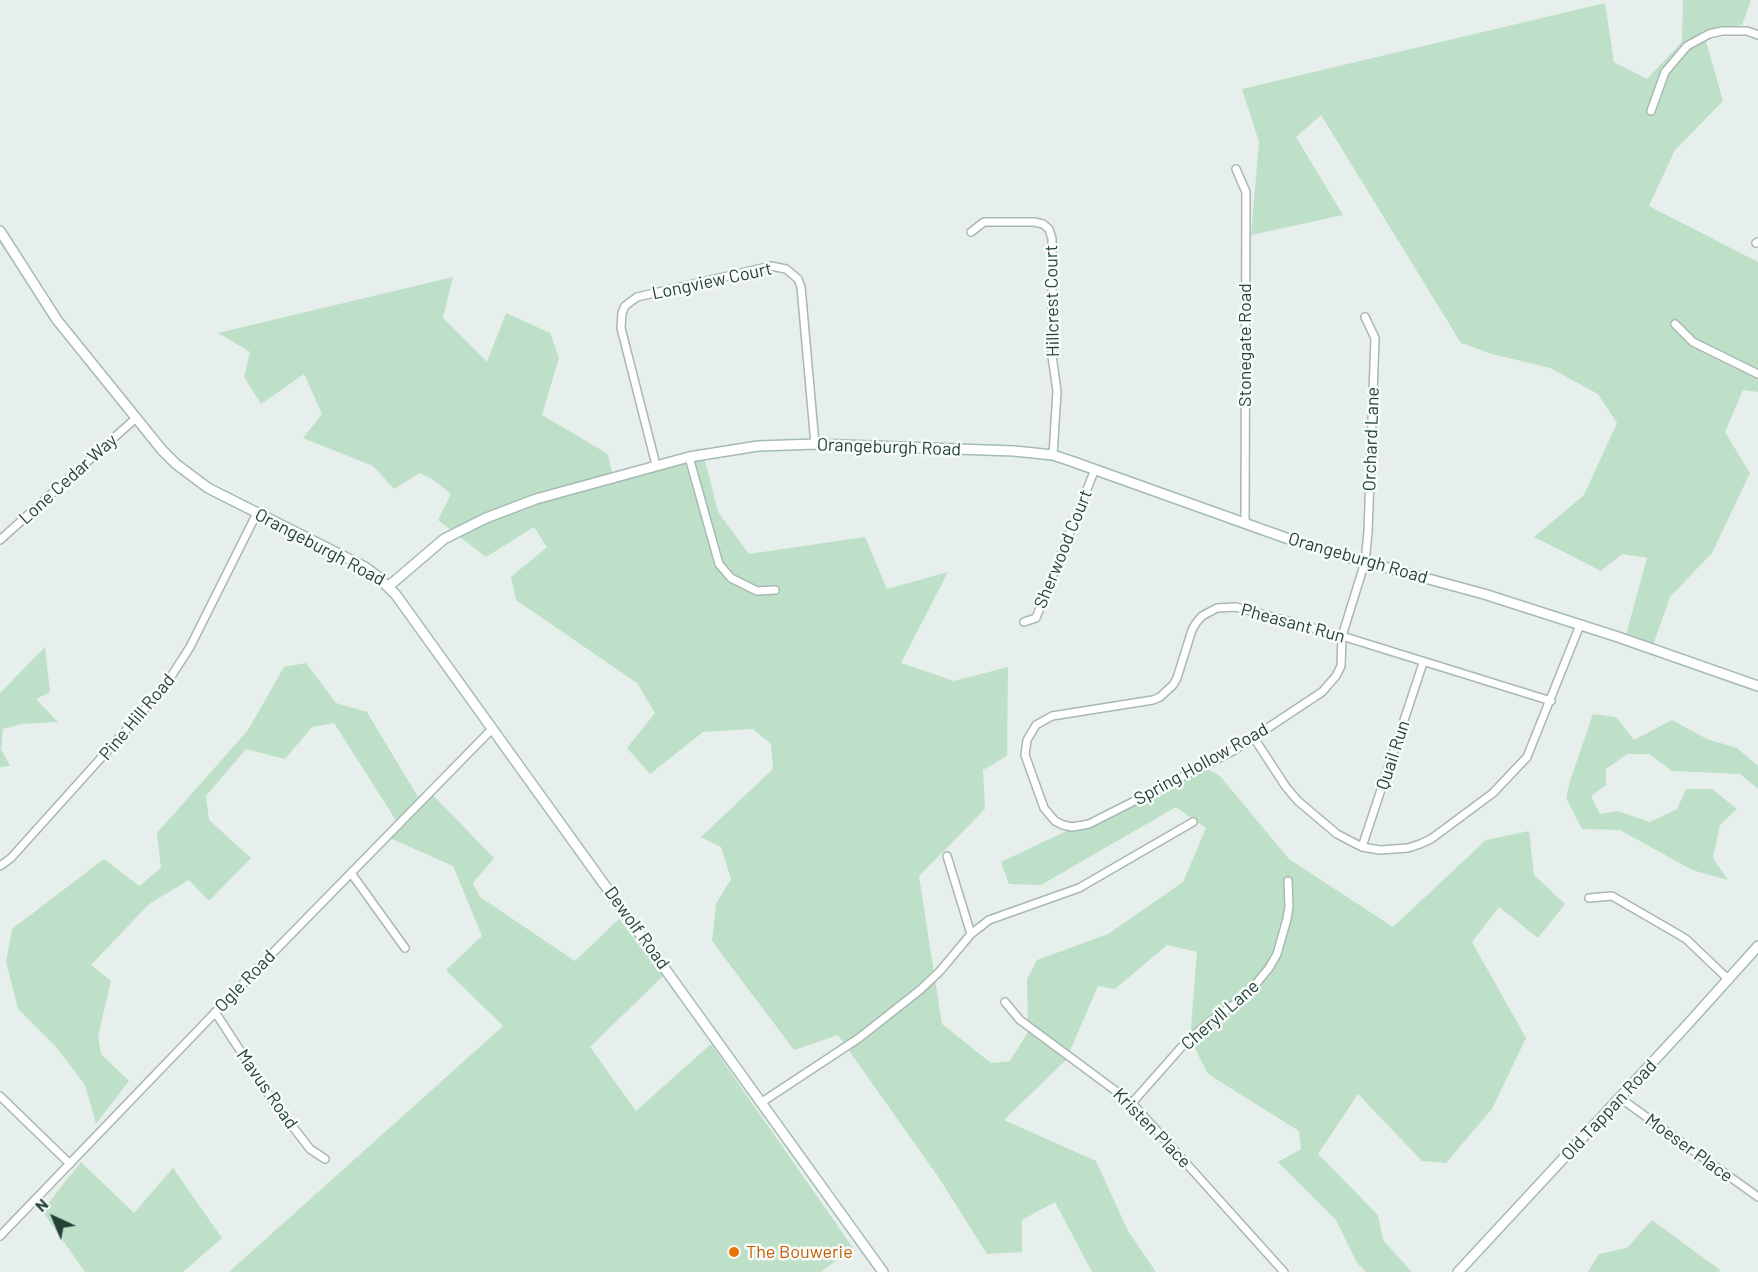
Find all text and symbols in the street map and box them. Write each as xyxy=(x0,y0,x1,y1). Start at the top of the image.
street label: Hillcrest Court xyxy=(1040,245,1064,357)
street label: Longview Court xyxy=(650,258,774,304)
street label: Stonegate Road xyxy=(1234,283,1256,407)
street label: Orchard Lane xyxy=(1358,386,1384,492)
street label: Lone Cedar Way xyxy=(14,429,122,529)
street label: Orangeburgh Road xyxy=(816,434,962,460)
street label: Sherwood Court xyxy=(1029,486,1097,612)
street label: Orangeburgh Road xyxy=(251,504,389,590)
street label: Orangeburgh Road xyxy=(1286,528,1430,588)
street label: Pheasant Run xyxy=(1239,599,1347,647)
street label: Pine Hill Road xyxy=(95,669,179,765)
street label: Quail Run xyxy=(1372,717,1414,793)
street label: Spring Hollow Road xyxy=(1130,718,1272,810)
street label: Dewolf Road xyxy=(600,882,674,974)
street label: Ogle Road xyxy=(210,946,280,1016)
street label: Cheryll Lane xyxy=(1177,975,1263,1055)
street label: Mavus Road xyxy=(232,1045,302,1133)
street label: Old Tappan Road xyxy=(1557,1055,1661,1165)
street label: Kristen Place xyxy=(1109,1084,1195,1172)
street label: Moeser Place xyxy=(1641,1109,1737,1187)
north arrow xyxy=(24,1188,84,1248)
text: N xyxy=(31,1194,52,1215)
place label: The Bouwerie xyxy=(746,1241,853,1263)
marker: The Bouwerie xyxy=(727,1245,741,1259)

